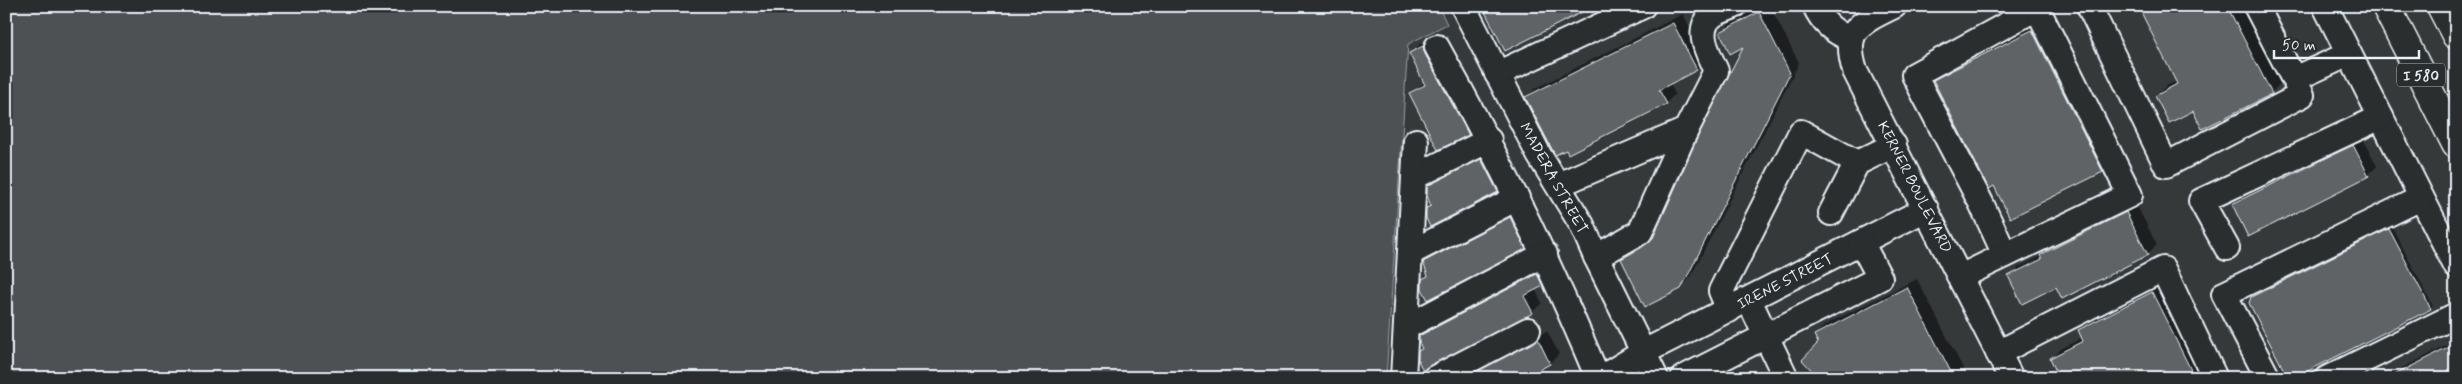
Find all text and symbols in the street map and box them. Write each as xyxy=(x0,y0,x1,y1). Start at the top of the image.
scale bar xyxy=(2274,28,2420,60)
text: 50 m xyxy=(2282,36,2316,56)
road number: I 580 xyxy=(2397,64,2445,86)
street label: KERNER BOULEVARD xyxy=(1872,118,1956,257)
street label: MADERA STREET xyxy=(1514,119,1592,238)
street label: IRENE STREET xyxy=(1734,249,1837,315)

